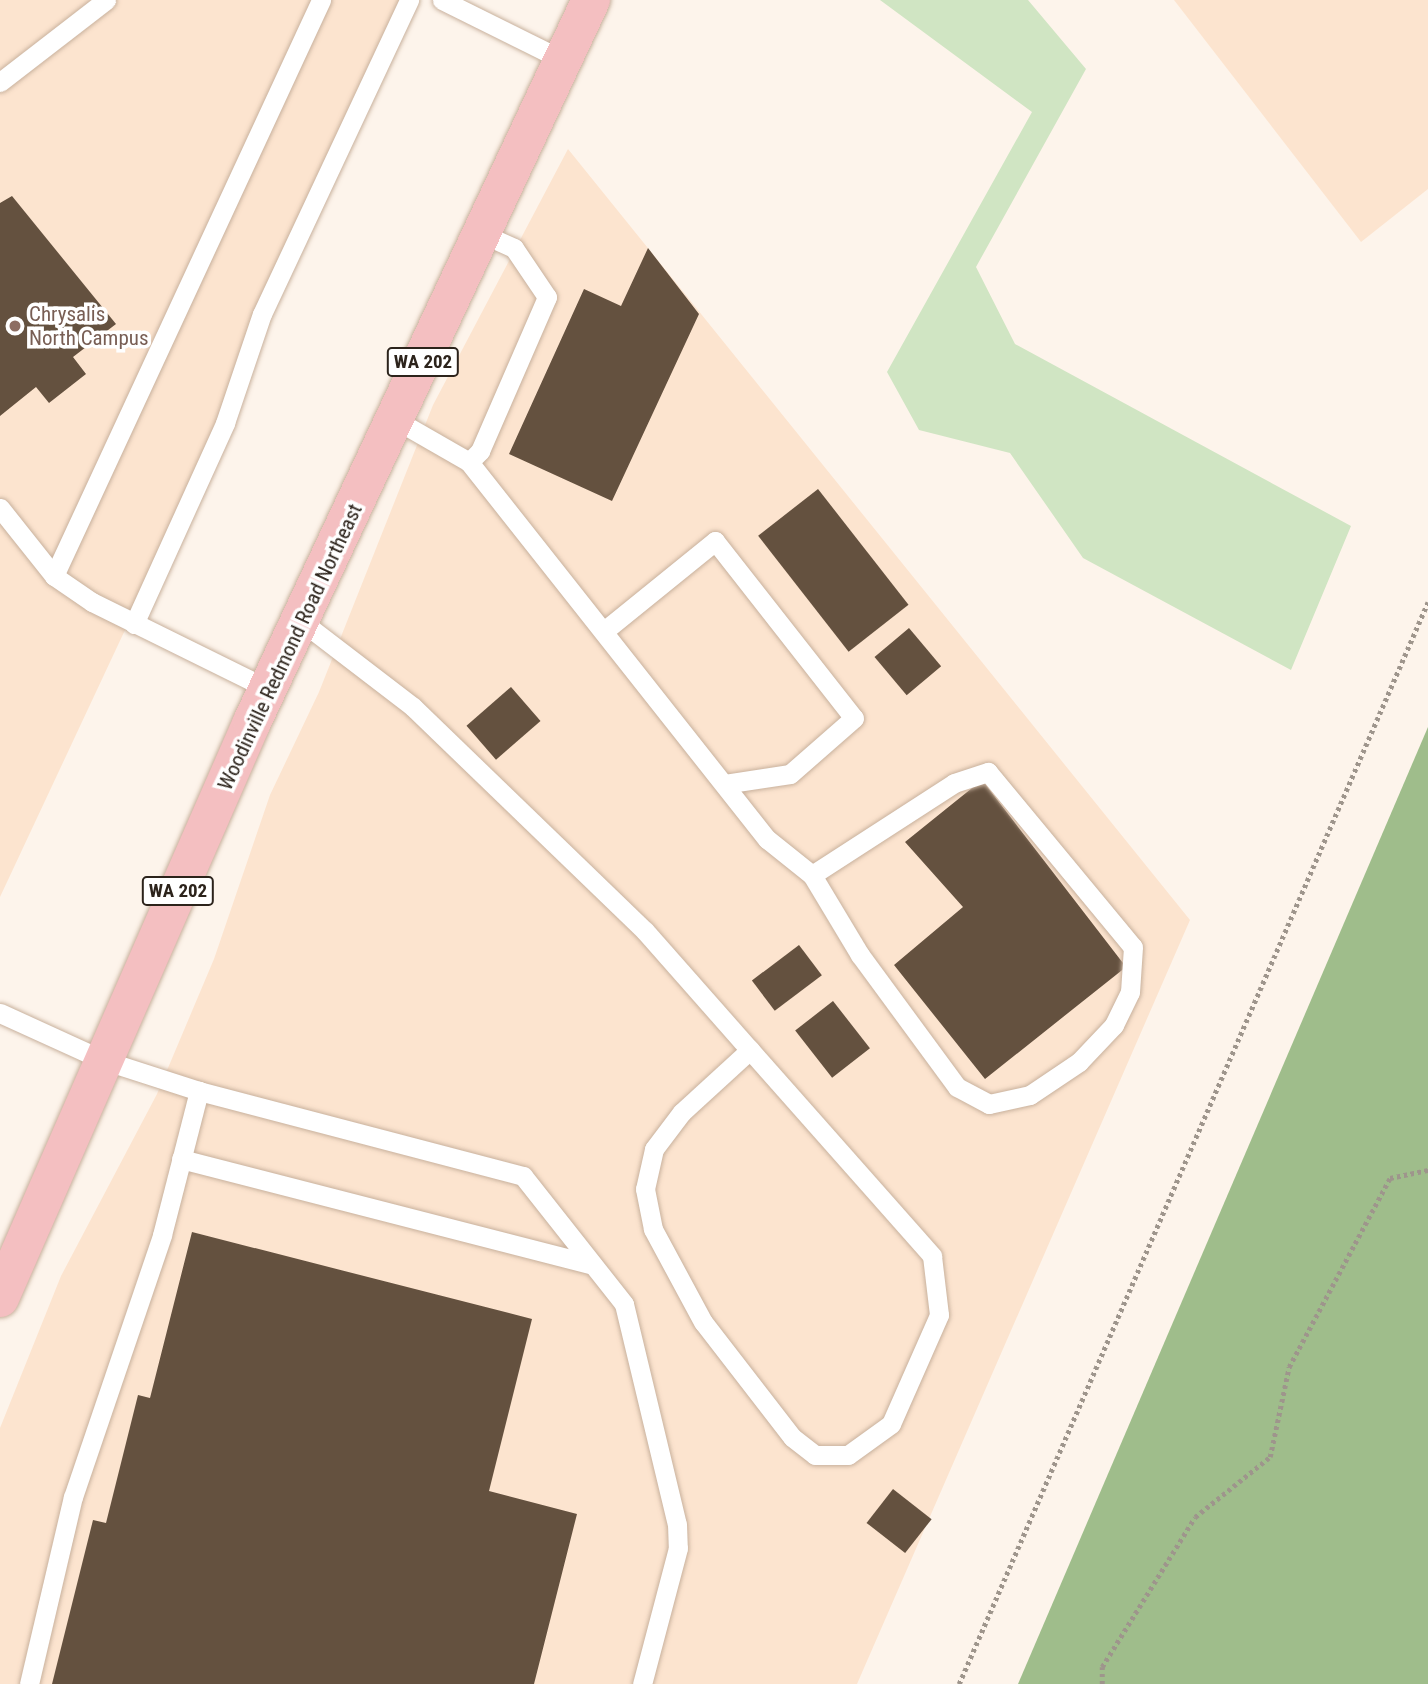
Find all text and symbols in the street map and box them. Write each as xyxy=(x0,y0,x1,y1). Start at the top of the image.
place label: Chrysalis North Campus xyxy=(29,301,148,351)
marker: Chrysalis North Campus xyxy=(7,318,23,334)
road number: WA 202 xyxy=(386,346,460,378)
street label: Woodinville Redmond Road Northeast xyxy=(212,500,368,794)
road number: WA 202 xyxy=(141,876,215,906)

